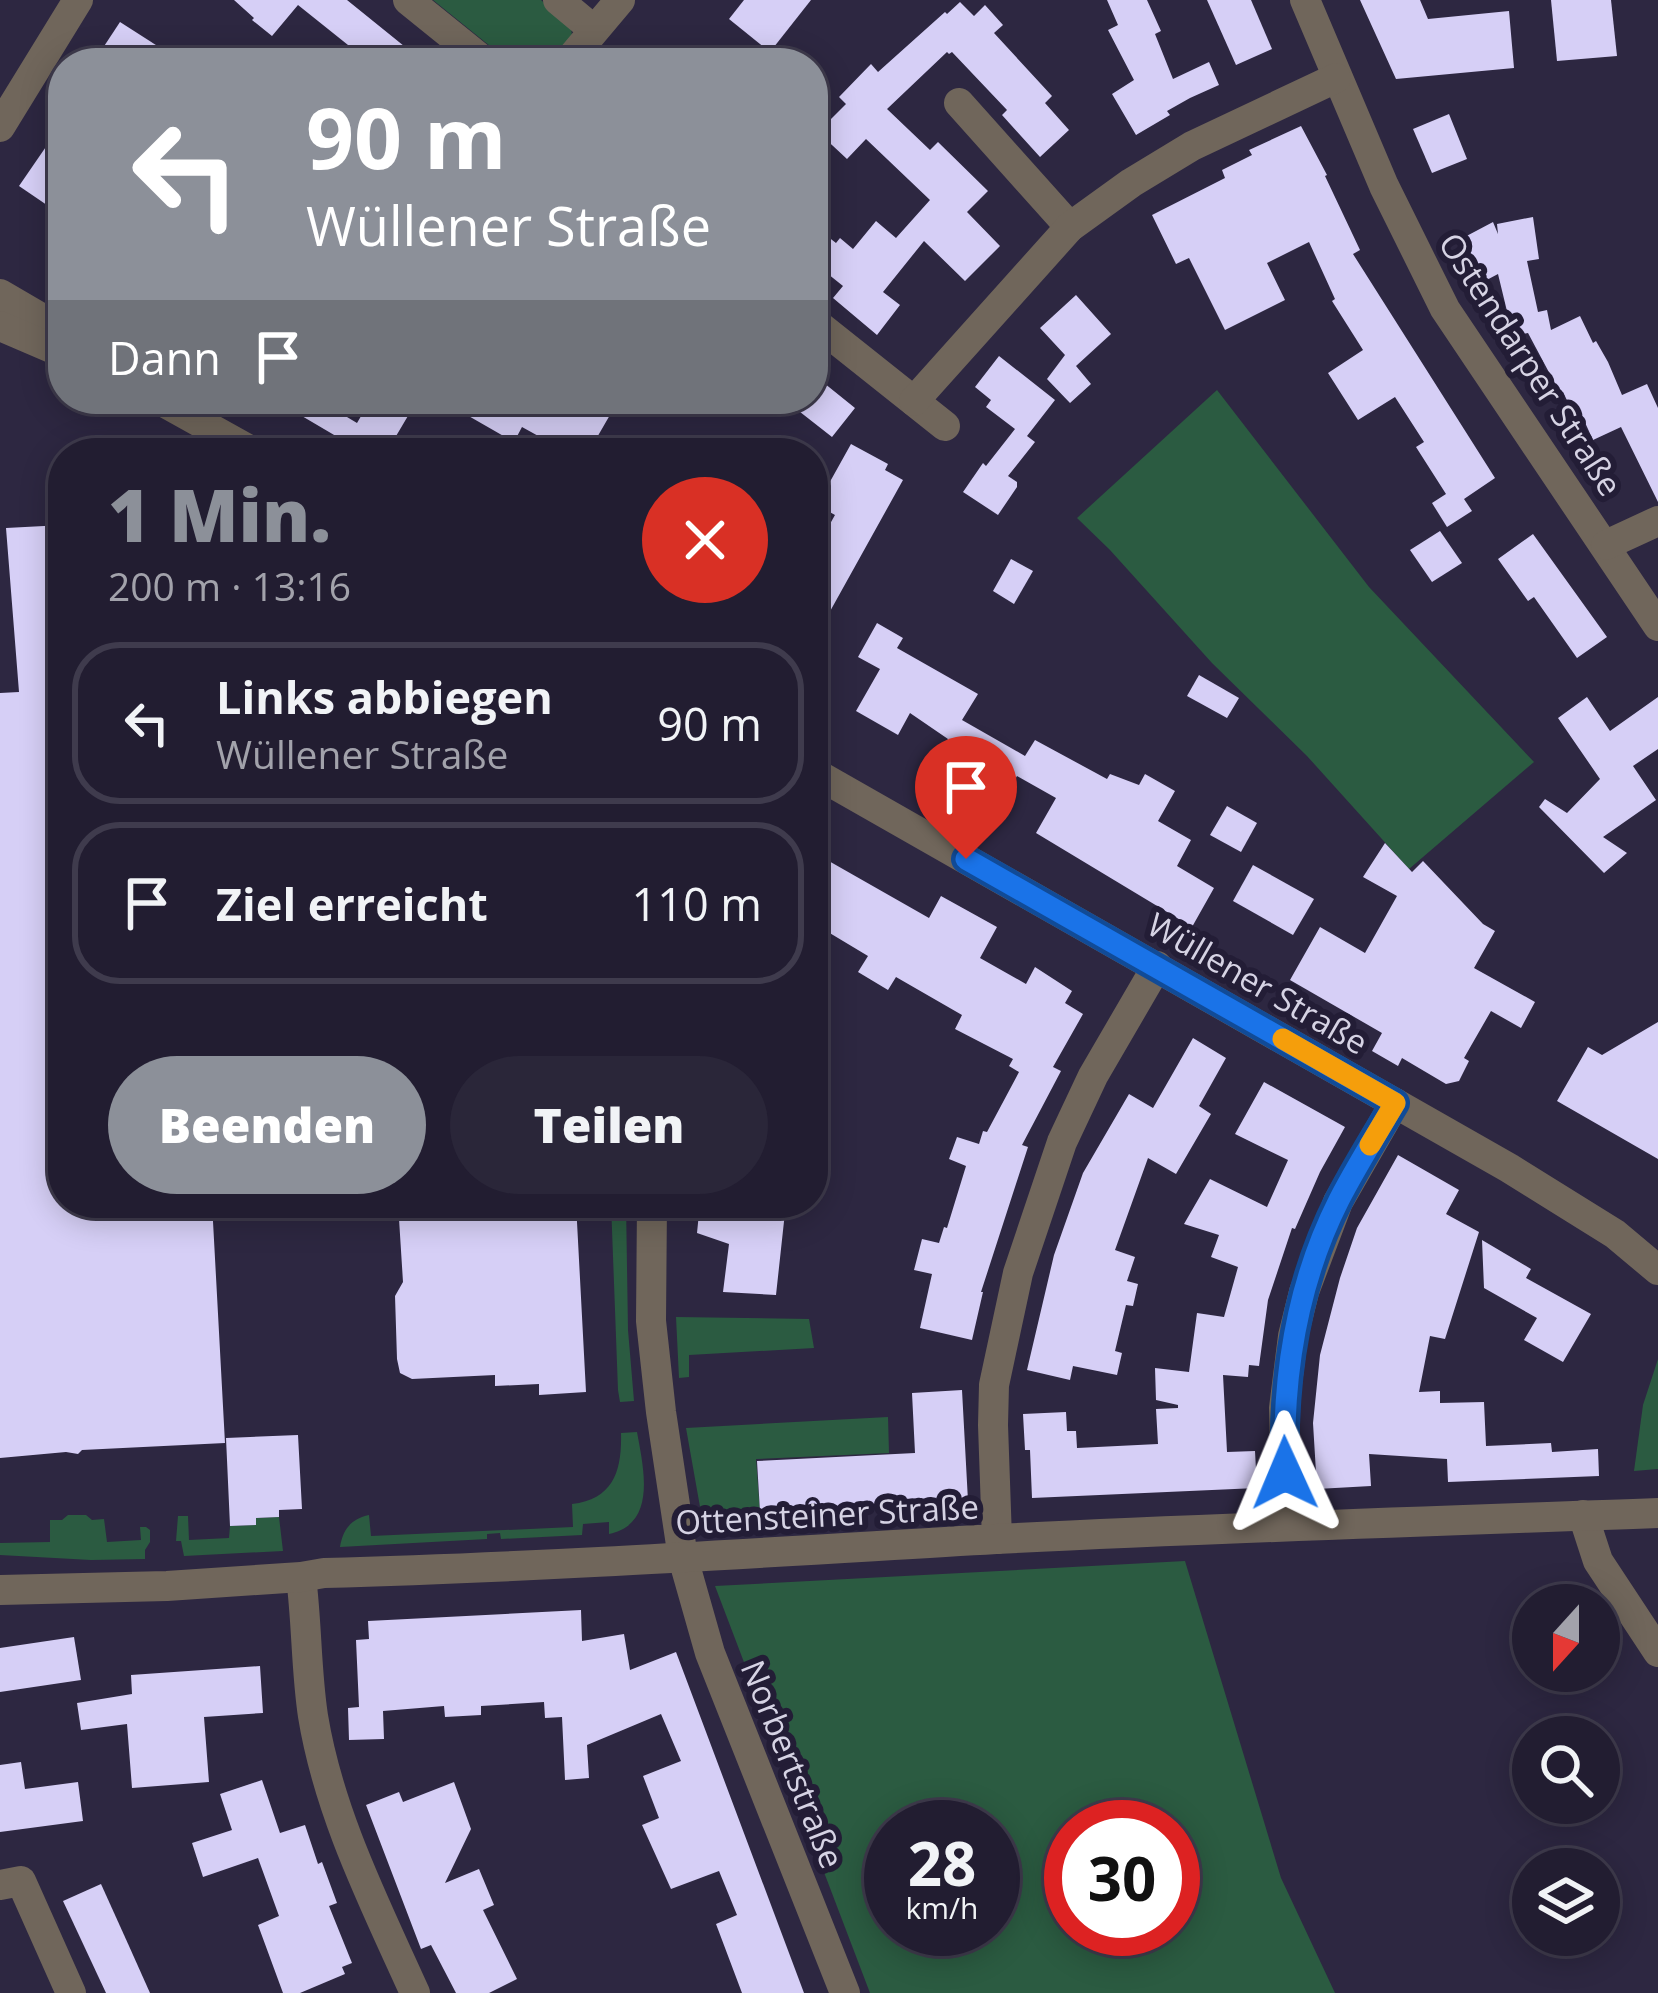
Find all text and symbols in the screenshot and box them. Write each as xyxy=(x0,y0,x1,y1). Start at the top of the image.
text: 90 m xyxy=(306,79,506,194)
icon: left xyxy=(108,96,264,252)
text: Wüllener Straße xyxy=(306,188,711,262)
street label: Ostendarper Straße xyxy=(1429,224,1633,504)
icon: arrive xyxy=(245,324,311,390)
text: Dann xyxy=(108,327,221,388)
text: 1 Min. xyxy=(108,465,331,563)
button: close xyxy=(642,477,768,603)
text: 200 m · 13:16 xyxy=(108,559,351,612)
text: Links abbiegen xyxy=(216,666,553,727)
icon: left xyxy=(114,690,180,756)
text: 90 m xyxy=(657,693,762,754)
text: Wüllener Straße xyxy=(216,727,508,780)
pin xyxy=(915,736,1017,859)
icon: arrive xyxy=(933,754,999,820)
icon: arrive xyxy=(114,870,180,936)
text: Ziel erreicht xyxy=(216,873,488,934)
text: 110 m xyxy=(631,873,762,934)
street label: Wüllener Straße xyxy=(1140,902,1376,1064)
button: Beenden xyxy=(108,1056,426,1194)
button: Teilen xyxy=(450,1056,768,1194)
position arrow xyxy=(1222,1410,1348,1536)
street label: Ottensteiner Straße xyxy=(674,1484,980,1544)
north arrow xyxy=(1512,1584,1620,1692)
map controls xyxy=(1512,1584,1620,1956)
street label: Norbertstraße xyxy=(731,1653,855,1875)
button: search xyxy=(1512,1716,1620,1824)
speed limit sign: 30 xyxy=(1044,1800,1200,1956)
text: 28 xyxy=(908,1822,976,1904)
button: layers xyxy=(1512,1848,1620,1956)
text: km/h xyxy=(906,1887,978,1928)

